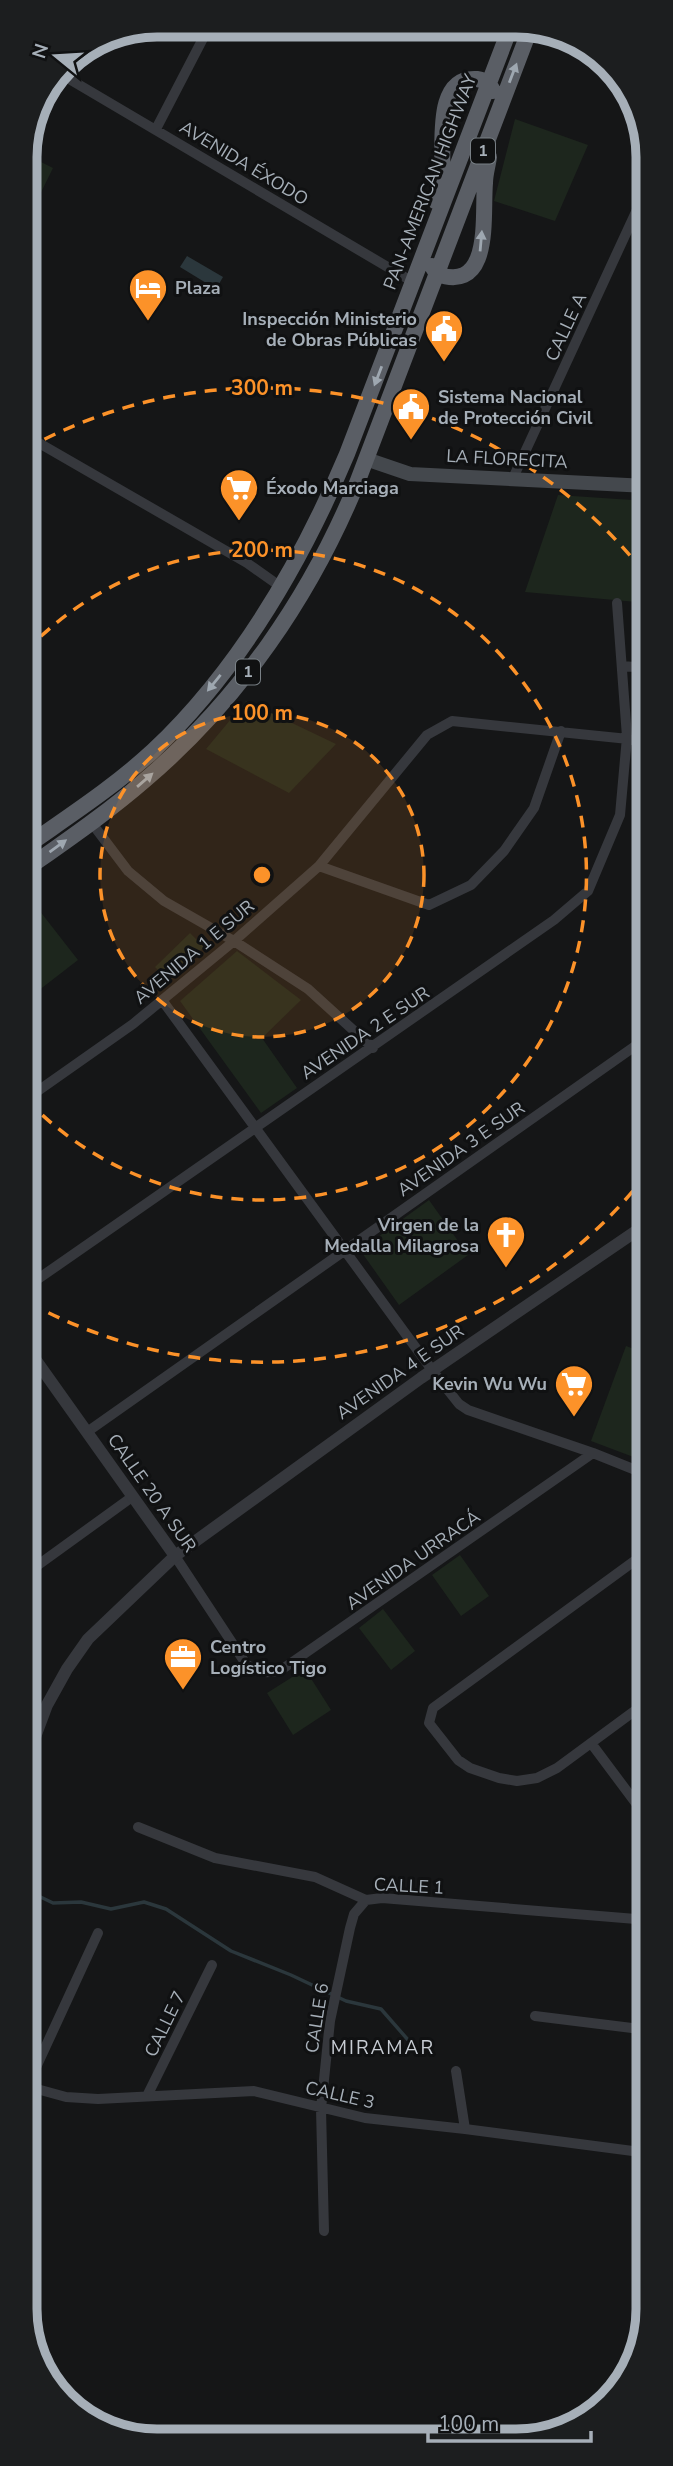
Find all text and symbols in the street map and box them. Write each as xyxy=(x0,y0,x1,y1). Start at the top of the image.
north arrow xyxy=(21,21,91,91)
text: N xyxy=(26,40,55,62)
one-way arrow xyxy=(508,62,519,83)
street label: PAN-AMERICAN HIGHWAY xyxy=(378,71,482,293)
street label: AVENIDA ÉXODO xyxy=(175,115,313,211)
road number: 1 xyxy=(471,139,495,164)
one-way arrow xyxy=(476,230,487,252)
hotel icon: Plaza xyxy=(127,267,169,322)
place label: Plaza xyxy=(175,276,221,300)
street label: CALLE A xyxy=(540,289,592,365)
place label: Inspección Ministerio de Obras Públicas xyxy=(242,307,417,352)
public building icon: Inspección Ministerio de Obras Públicas xyxy=(423,308,465,363)
one-way arrow xyxy=(372,366,383,387)
text: 300 m xyxy=(231,374,293,402)
place label: Sistema Nacional de Protección Civil xyxy=(438,385,593,430)
public building icon: Sistema Nacional de Protección Civil xyxy=(390,386,432,441)
street label: LA FLORECITA xyxy=(446,444,568,474)
supermarket icon: Éxodo Marciaga xyxy=(218,467,260,522)
place label: Éxodo Marciaga xyxy=(266,476,399,500)
text: 200 m xyxy=(231,536,293,564)
road number: 1 xyxy=(236,660,260,684)
one-way arrow xyxy=(206,673,221,691)
text: 100 m xyxy=(231,699,293,727)
one-way arrow xyxy=(136,772,154,788)
one-way arrow xyxy=(49,839,67,853)
centre of rings xyxy=(250,863,274,887)
street label: AVENIDA 1 E SUR xyxy=(129,894,259,1010)
street label: AVENIDA 2 E SUR xyxy=(296,981,434,1085)
street label: AVENIDA 3 E SUR xyxy=(392,1096,530,1202)
place label: Virgen de la Medalla Milagrosa xyxy=(324,1213,479,1258)
church icon: Virgen de la Medalla Milagrosa xyxy=(485,1214,527,1269)
street label: AVENIDA 4 E SUR xyxy=(331,1319,469,1425)
supermarket icon: Kevin Wu Wu xyxy=(553,1363,595,1418)
place label: Kevin Wu Wu xyxy=(432,1372,547,1396)
street label: CALLE 20 A SUR xyxy=(102,1429,202,1557)
street label: AVENIDA URRACÁ xyxy=(341,1505,485,1615)
place label: Centro Logístico Tigo xyxy=(210,1635,327,1680)
office icon: Centro Logístico Tigo xyxy=(162,1636,204,1691)
street label: CALLE 1 xyxy=(373,1872,445,1900)
street label: CALLE 6 xyxy=(300,1981,334,2055)
street label: CALLE 7 xyxy=(139,1987,191,2061)
district label: MIRAMAR xyxy=(331,2035,435,2061)
street label: CALLE 3 xyxy=(303,2075,377,2115)
scale bar xyxy=(428,2400,591,2444)
text: 100 m xyxy=(438,2410,499,2438)

